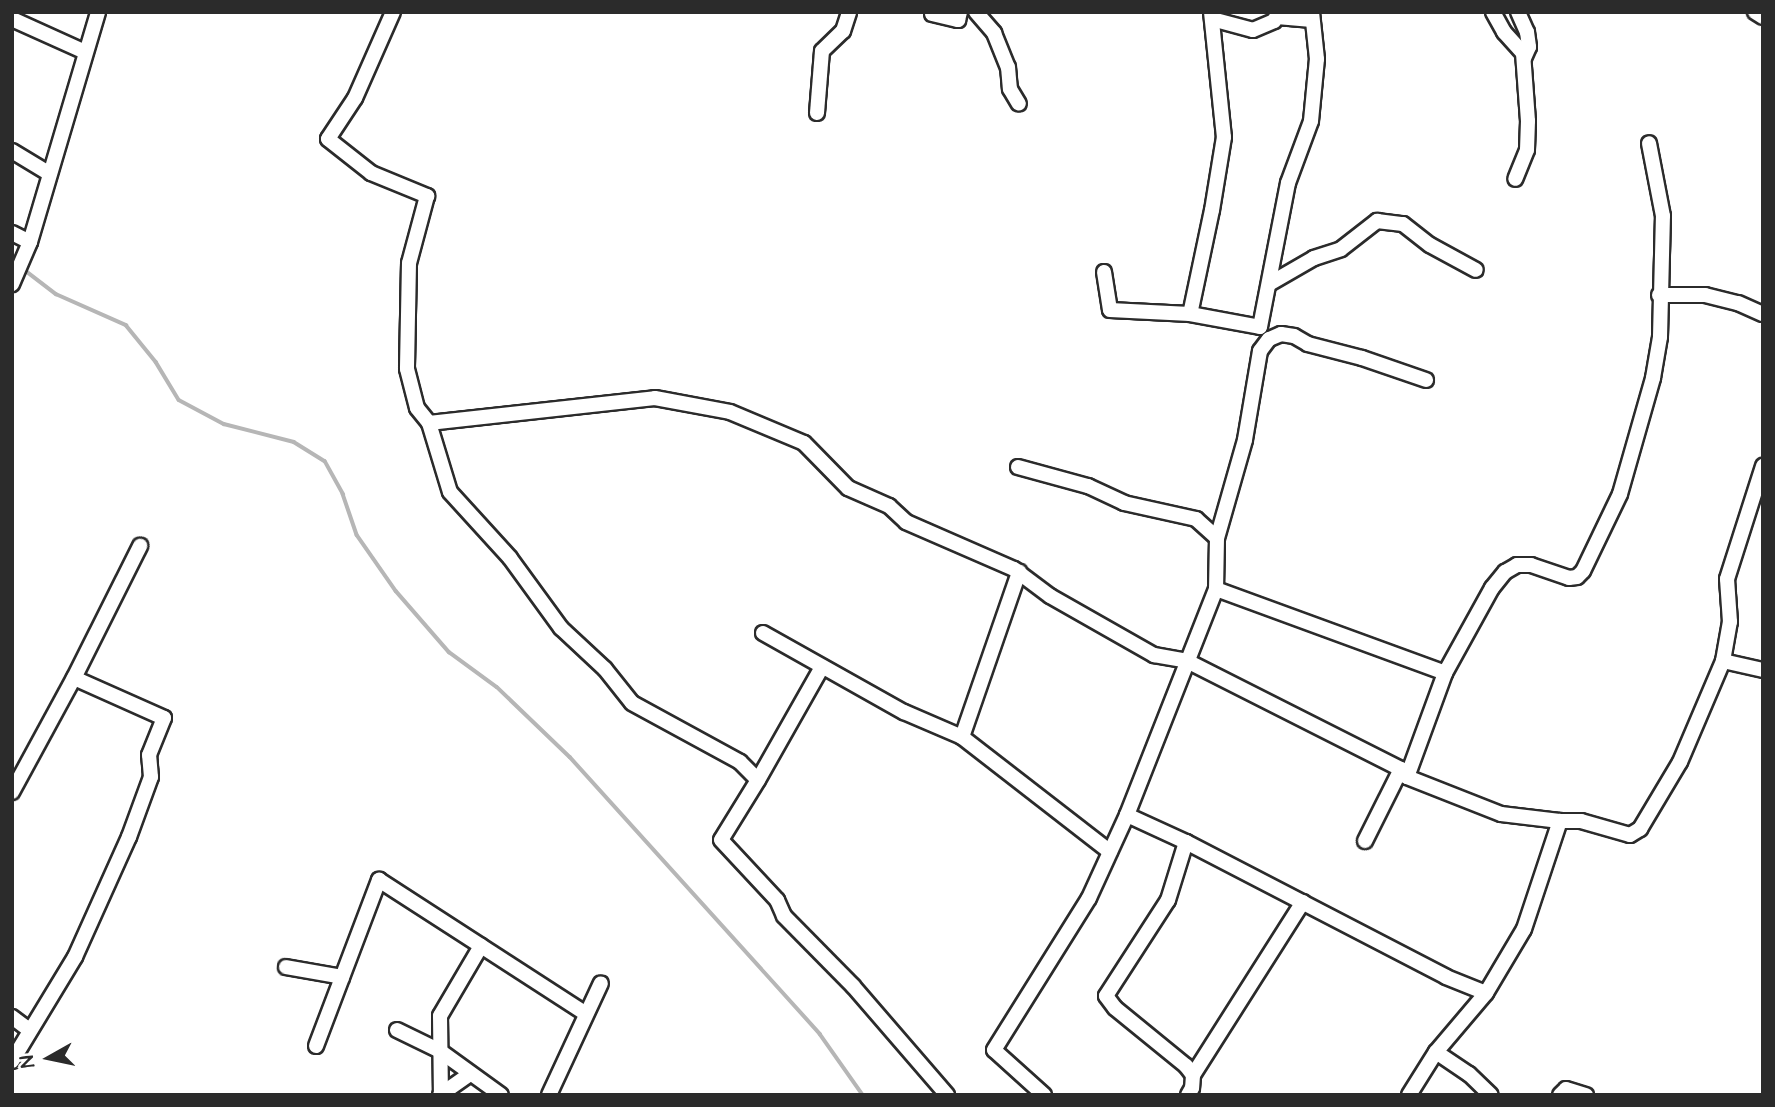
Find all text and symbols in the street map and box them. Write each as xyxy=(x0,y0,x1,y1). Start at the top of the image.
north arrow xyxy=(14,1023,84,1093)
text: N xyxy=(13,1053,42,1069)

